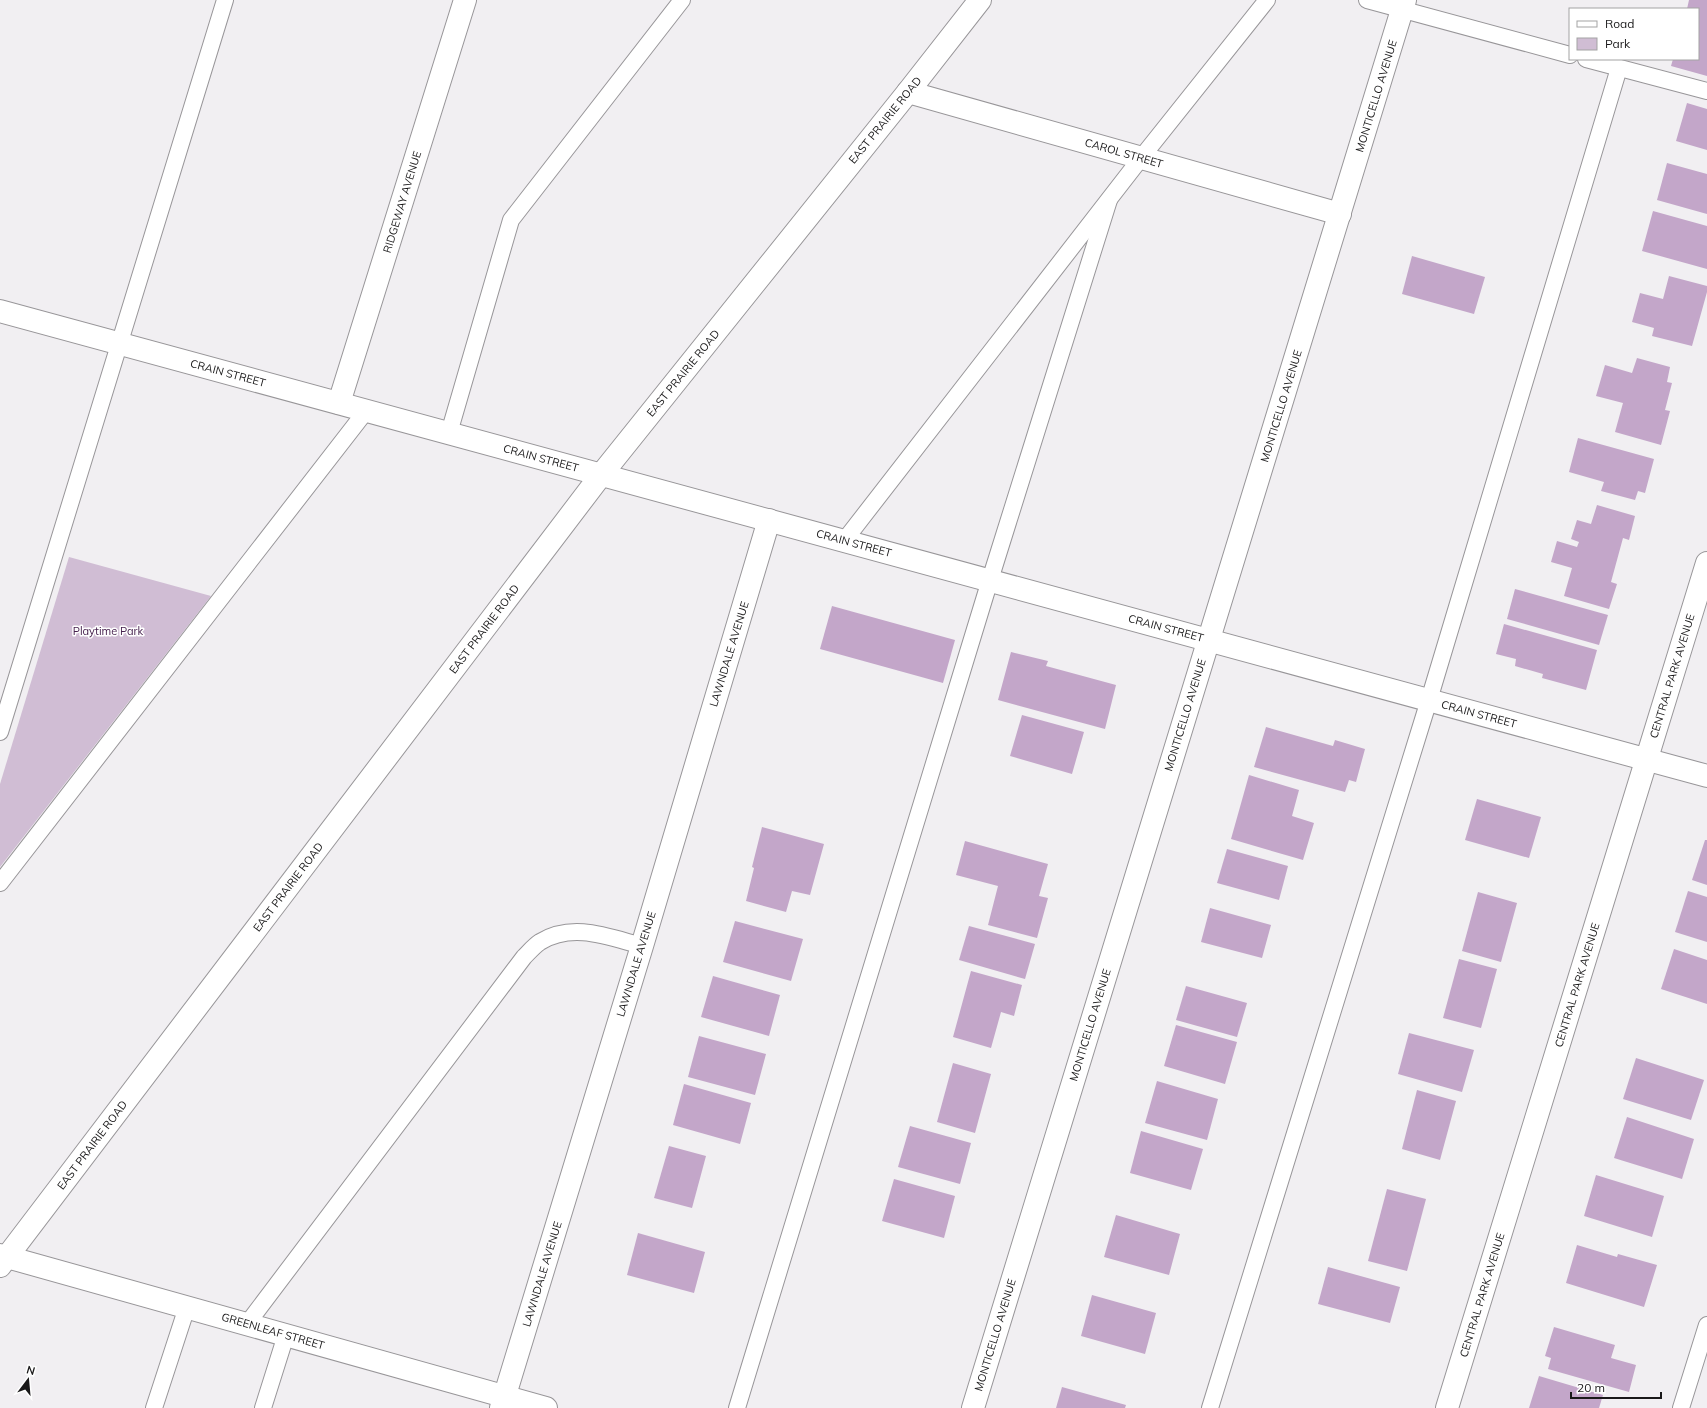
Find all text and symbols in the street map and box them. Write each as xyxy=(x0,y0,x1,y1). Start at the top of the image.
legend xyxy=(1569,8,1699,60)
text: Road xyxy=(1605,16,1634,31)
text: Park xyxy=(1605,36,1631,51)
street label: MONTICELLO AVENUE xyxy=(1352,38,1400,154)
street label: EAST PRAIRIE ROAD xyxy=(846,74,924,166)
street label: CAROL STREET xyxy=(1083,135,1165,171)
street label: RIDGEWAY AVENUE xyxy=(380,149,424,255)
street label: EAST PRAIRIE ROAD xyxy=(644,327,722,419)
street label: MONTICELLO AVENUE xyxy=(1257,348,1305,464)
street label: CRAIN STREET xyxy=(189,356,268,390)
street label: CRAIN STREET xyxy=(502,441,581,475)
street label: CRAIN STREET xyxy=(815,526,894,560)
street label: EAST PRAIRIE ROAD xyxy=(446,582,522,676)
street label: LAWNDALE AVENUE xyxy=(706,600,752,708)
street label: CRAIN STREET xyxy=(1127,611,1206,645)
street label: CENTRAL PARK AVENUE xyxy=(1646,612,1698,740)
park label: Playtime Park xyxy=(73,624,144,638)
street label: MONTICELLO AVENUE xyxy=(1161,657,1209,773)
street label: CRAIN STREET xyxy=(1440,697,1519,731)
street label: EAST PRAIRIE ROAD xyxy=(250,840,326,934)
street label: LAWNDALE AVENUE xyxy=(613,910,659,1018)
street label: CENTRAL PARK AVENUE xyxy=(1551,921,1603,1049)
street label: MONTICELLO AVENUE xyxy=(1066,967,1114,1083)
street label: EAST PRAIRIE ROAD xyxy=(54,1098,130,1192)
street label: LAWNDALE AVENUE xyxy=(519,1220,565,1328)
street label: CENTRAL PARK AVENUE xyxy=(1456,1231,1508,1359)
street label: MONTICELLO AVENUE xyxy=(971,1277,1019,1393)
street label: GREENLEAF STREET xyxy=(220,1310,327,1353)
north arrow xyxy=(8,1360,48,1400)
text: N xyxy=(25,1363,37,1378)
scale bar xyxy=(1571,1374,1661,1400)
text: 20 m xyxy=(1577,1380,1605,1395)

